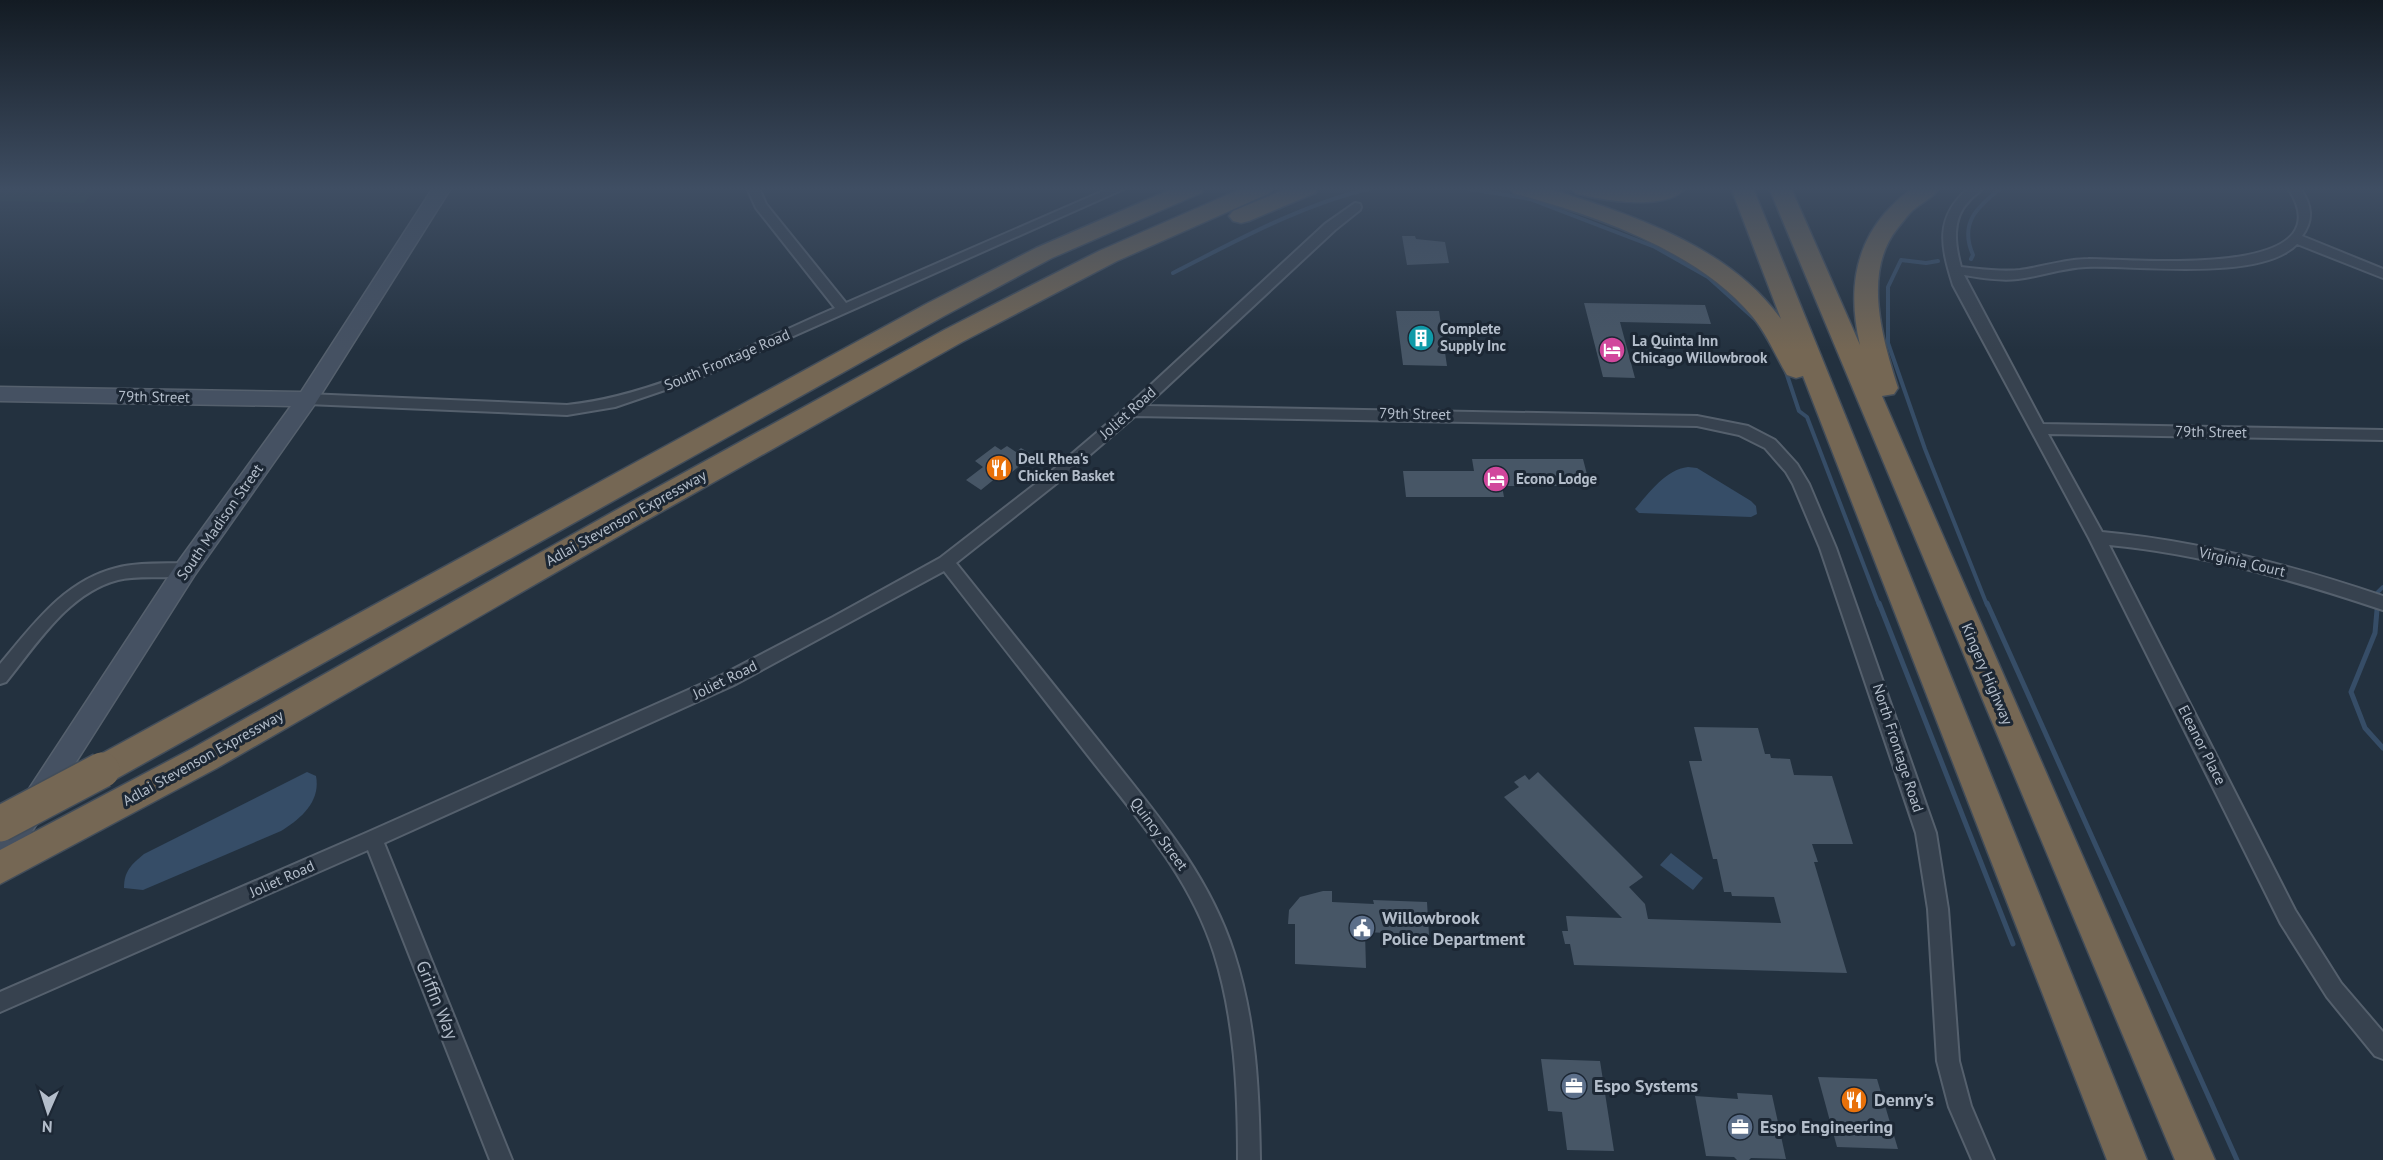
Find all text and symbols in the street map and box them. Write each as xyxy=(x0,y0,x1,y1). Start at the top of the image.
place label: Complete Supply Inc xyxy=(1440,319,1507,355)
building icon: Complete Supply Inc xyxy=(1406,323,1436,353)
street label: South Frontage Road xyxy=(661,325,792,395)
place label: La Quinta Inn Chicago Willowbrook xyxy=(1632,331,1768,367)
hotel icon: La Quinta Inn Chicago Willowbrook xyxy=(1597,335,1627,365)
street label: Joliet Road xyxy=(1095,382,1160,444)
street label: 79th Street xyxy=(118,386,190,407)
street label: 79th Street xyxy=(1379,403,1451,424)
street label: 79th Street xyxy=(2175,421,2247,442)
place label: Dell Rhea's Chicken Basket xyxy=(1018,449,1115,485)
restaurant icon: Dell Rhea's Chicken Basket xyxy=(984,453,1014,483)
street label: South Madison Street xyxy=(172,460,267,584)
hotel icon: Econo Lodge xyxy=(1481,464,1511,494)
street label: Adlai Stevenson Expressway xyxy=(542,465,710,570)
place label: Econo Lodge xyxy=(1516,469,1598,488)
street label: Virginia Court xyxy=(2196,542,2287,581)
street label: Kingery Highway xyxy=(1958,620,2017,727)
street label: Joliet Road xyxy=(689,656,760,704)
street label: North Frontage Road xyxy=(1869,681,1928,815)
street label: Eleanor Place xyxy=(2174,702,2231,788)
street label: Adlai Stevenson Expressway xyxy=(119,705,287,810)
street label: Quincy Street xyxy=(1126,793,1192,874)
street label: Joliet Road xyxy=(245,856,317,902)
place label: Willowbrook Police Department xyxy=(1382,906,1526,950)
public building icon: Willowbrook Police Department xyxy=(1347,913,1377,943)
street label: Griffin Way xyxy=(411,957,464,1043)
office icon: Espo Systems xyxy=(1559,1071,1589,1101)
place label: Espo Systems xyxy=(1594,1074,1698,1097)
north arrow xyxy=(18,1082,78,1142)
restaurant icon: Denny's xyxy=(1839,1085,1869,1115)
place label: Denny's xyxy=(1874,1088,1934,1111)
office icon: Espo Engineering xyxy=(1725,1112,1755,1142)
place label: Espo Engineering xyxy=(1760,1115,1893,1138)
text: N xyxy=(41,1117,53,1137)

